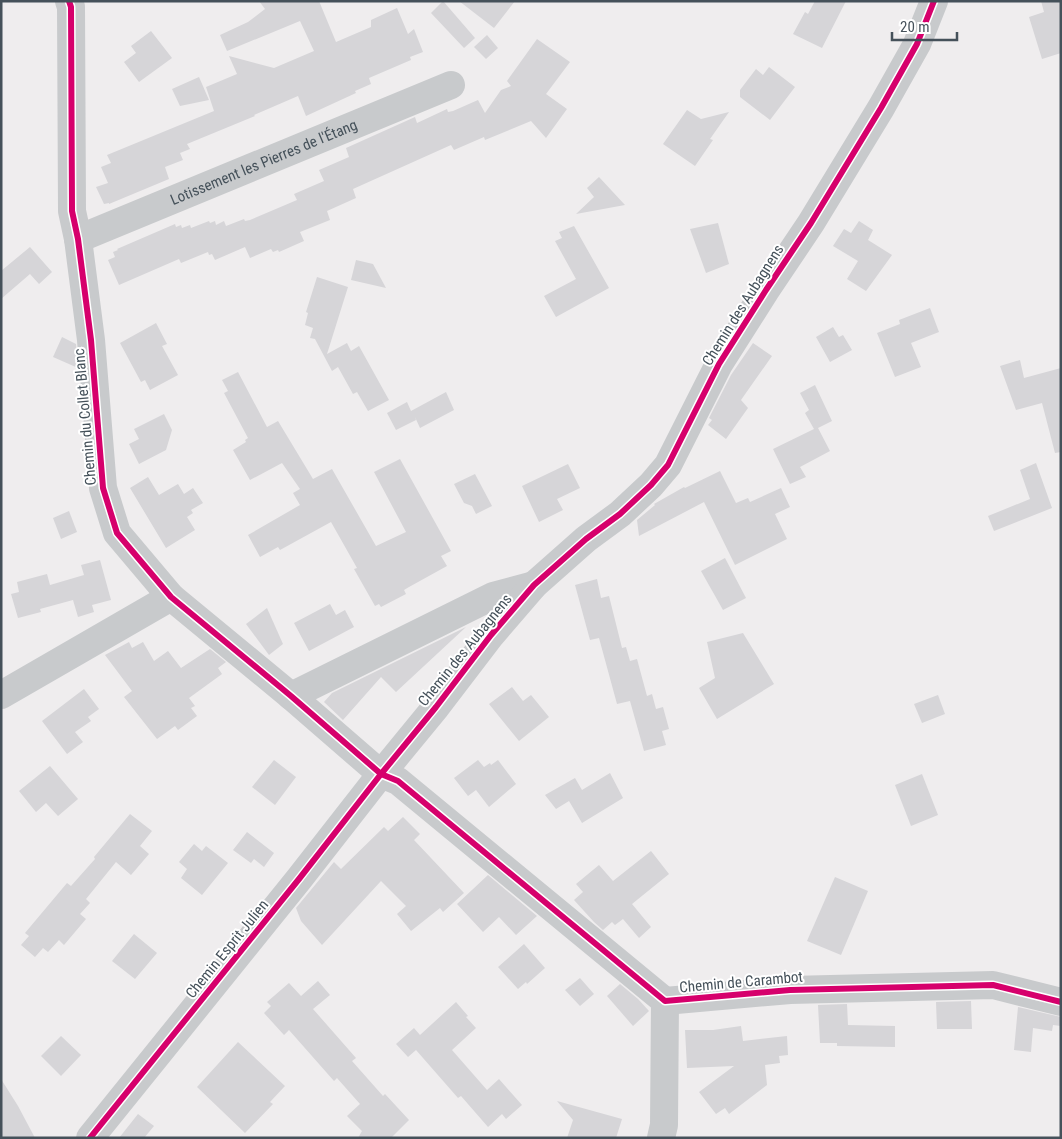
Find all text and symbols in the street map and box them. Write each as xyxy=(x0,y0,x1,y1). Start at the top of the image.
scale bar xyxy=(892,10,957,42)
text: 20 m xyxy=(900,18,930,36)
street label: Lotissement les Pierres de l'Étang xyxy=(168,116,360,209)
street label: Chemin des Aubagnens xyxy=(698,241,788,369)
street label: Chemin du Collet Blanc xyxy=(70,348,100,486)
street label: Chemin des Aubagnens xyxy=(414,590,516,710)
street label: Chemin Esprit Julien xyxy=(182,896,272,1002)
street label: Chemin de Carambot xyxy=(678,968,804,996)

